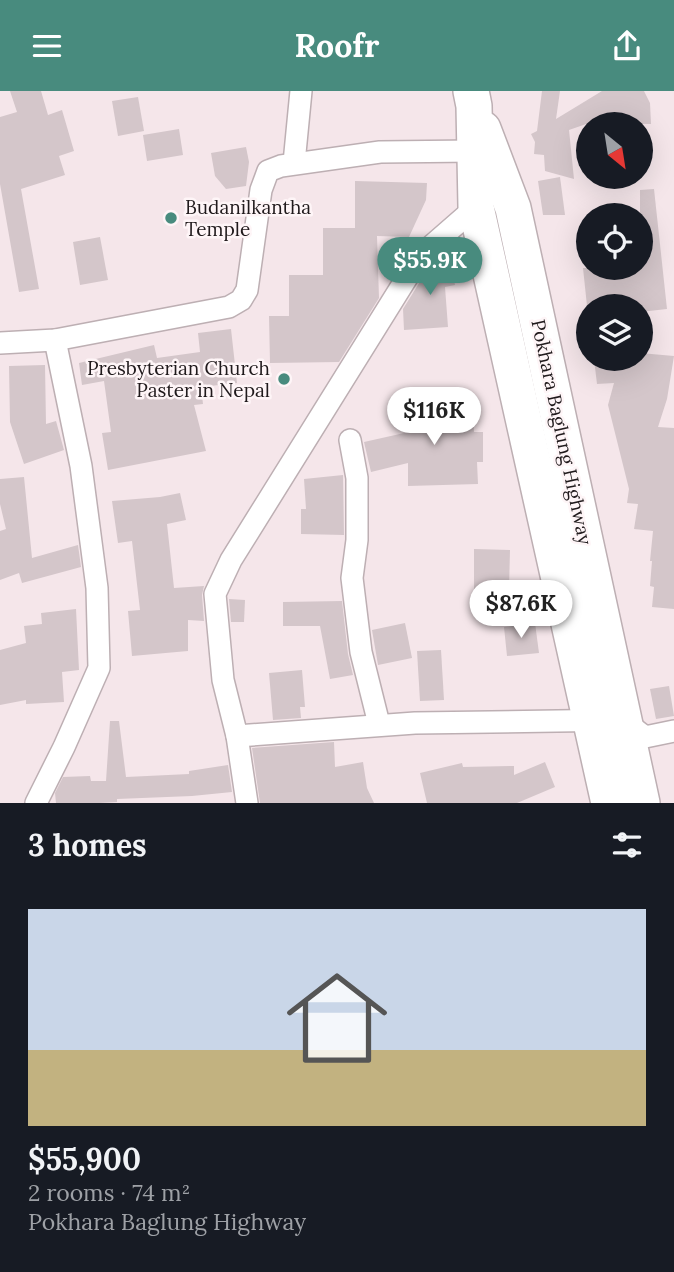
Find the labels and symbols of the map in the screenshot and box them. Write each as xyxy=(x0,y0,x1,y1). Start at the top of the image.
north arrow xyxy=(576,112,653,189)
place label: Budanilkantha Temple xyxy=(185,195,311,241)
marker: Budanilkantha Temple xyxy=(163,210,179,226)
pin: $55.9K xyxy=(373,237,487,297)
street label: Pokhara Baglung Highway xyxy=(526,317,598,547)
place label: Presbyterian Church Paster in Nepal xyxy=(87,356,270,402)
marker: Presbyterian Church Paster in Nepal xyxy=(276,371,292,387)
pin: $116K xyxy=(385,387,483,447)
pin: $87.6K xyxy=(464,581,578,640)

